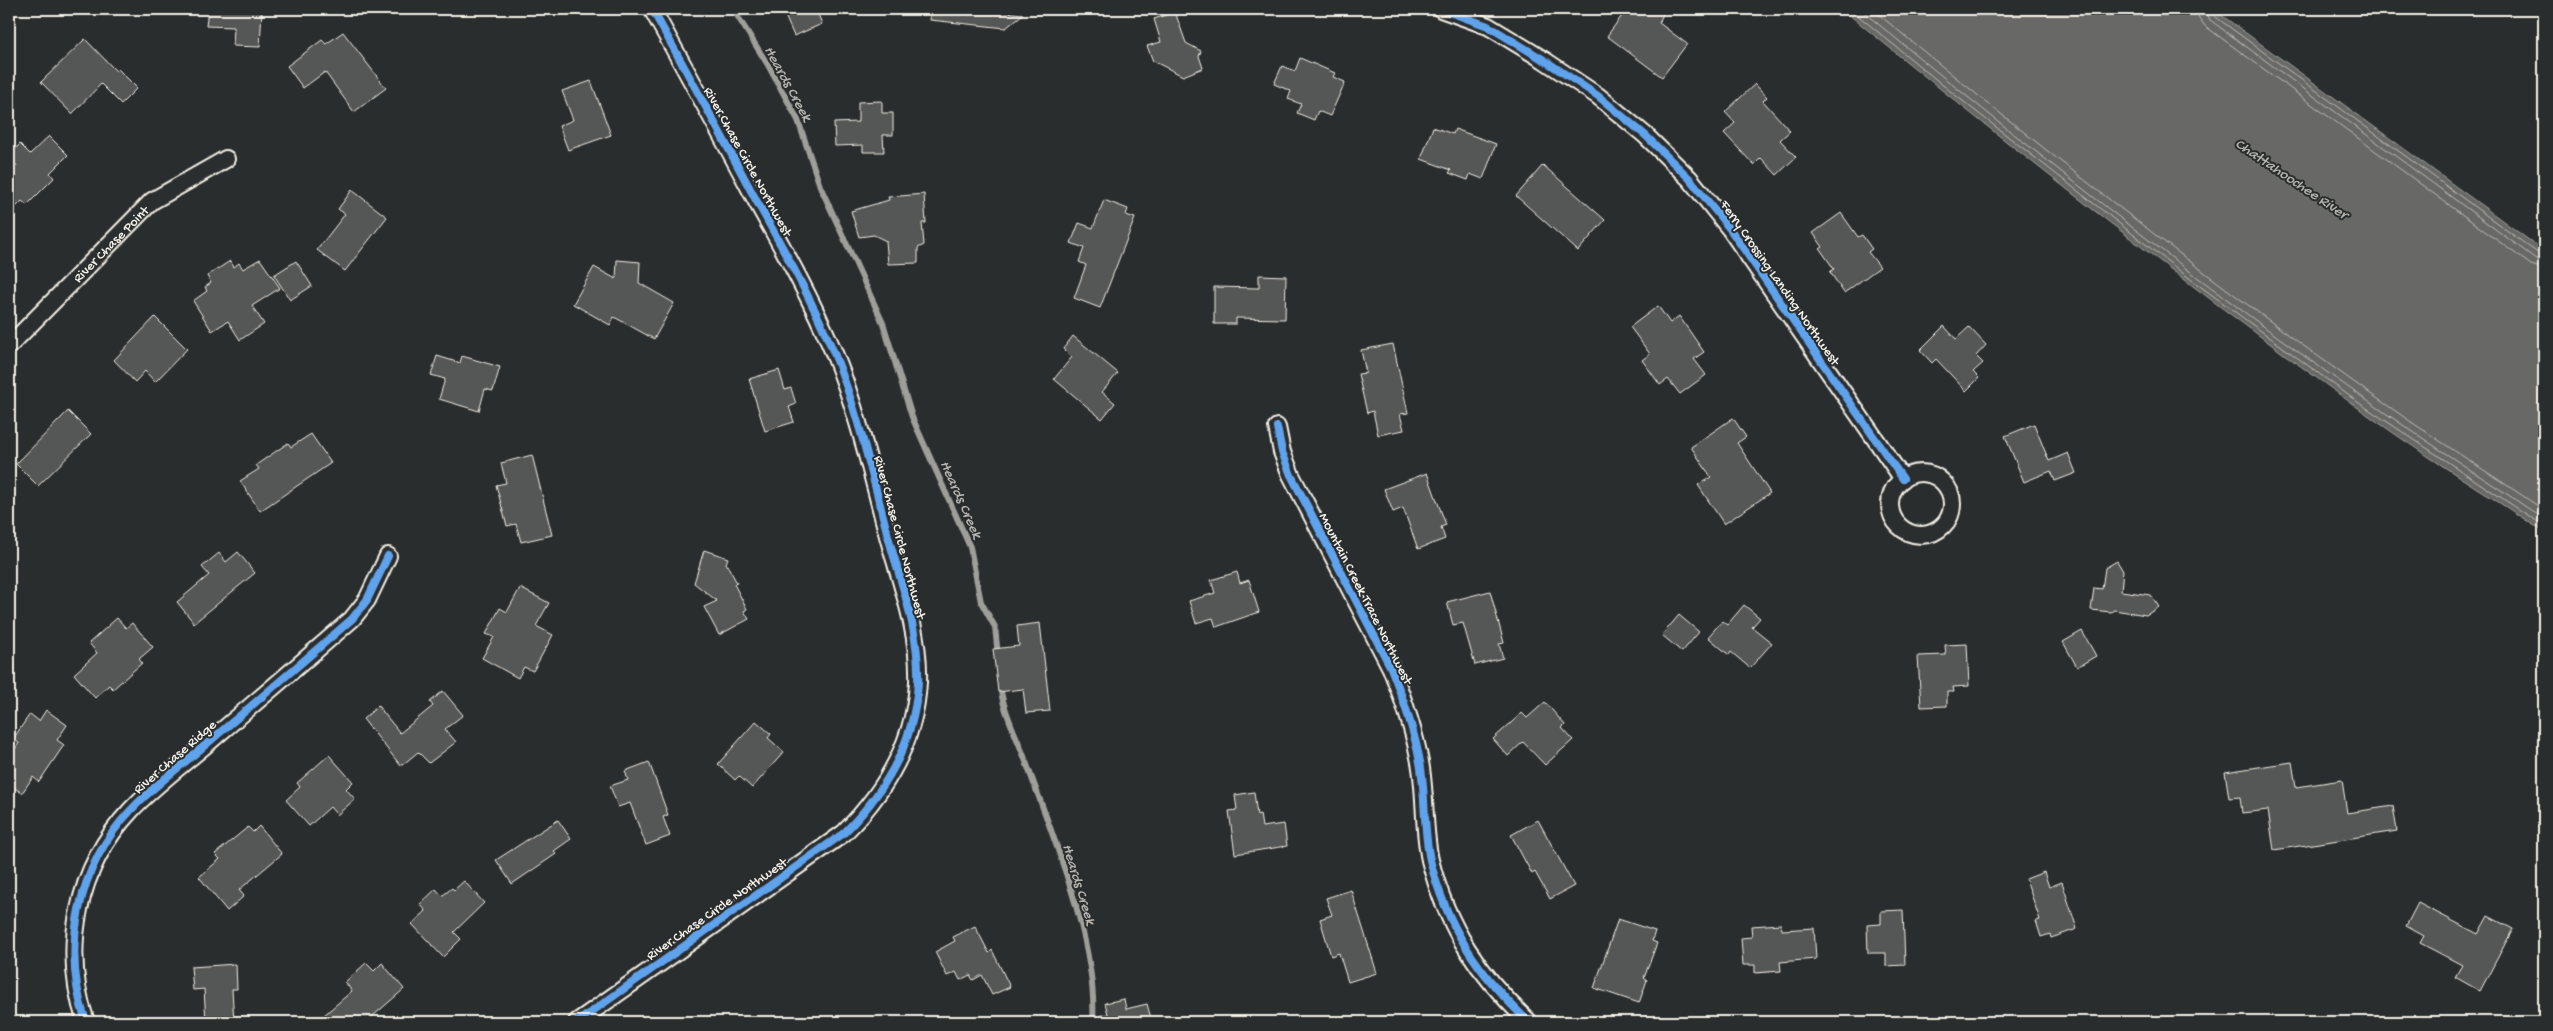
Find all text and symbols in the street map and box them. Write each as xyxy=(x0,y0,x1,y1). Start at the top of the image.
water label: Heards Creek xyxy=(759,43,816,126)
street label: River Chase Circle Northwest xyxy=(699,85,796,241)
water label: Chattahoochee River xyxy=(2231,135,2353,225)
street label: Ferry Crossing Landing Northwest xyxy=(1715,197,1843,370)
street label: River Chase Point xyxy=(70,202,154,287)
street label: River Chase Circle Northwest xyxy=(869,454,929,622)
water label: Heards Creek xyxy=(935,458,986,543)
street label: Mountain Creek Trace Northwest xyxy=(1314,511,1416,689)
street label: River Chase Ridge xyxy=(131,717,221,799)
water label: Heards Creek xyxy=(1057,842,1099,928)
street label: River Chase Circle Northwest xyxy=(644,854,792,965)

